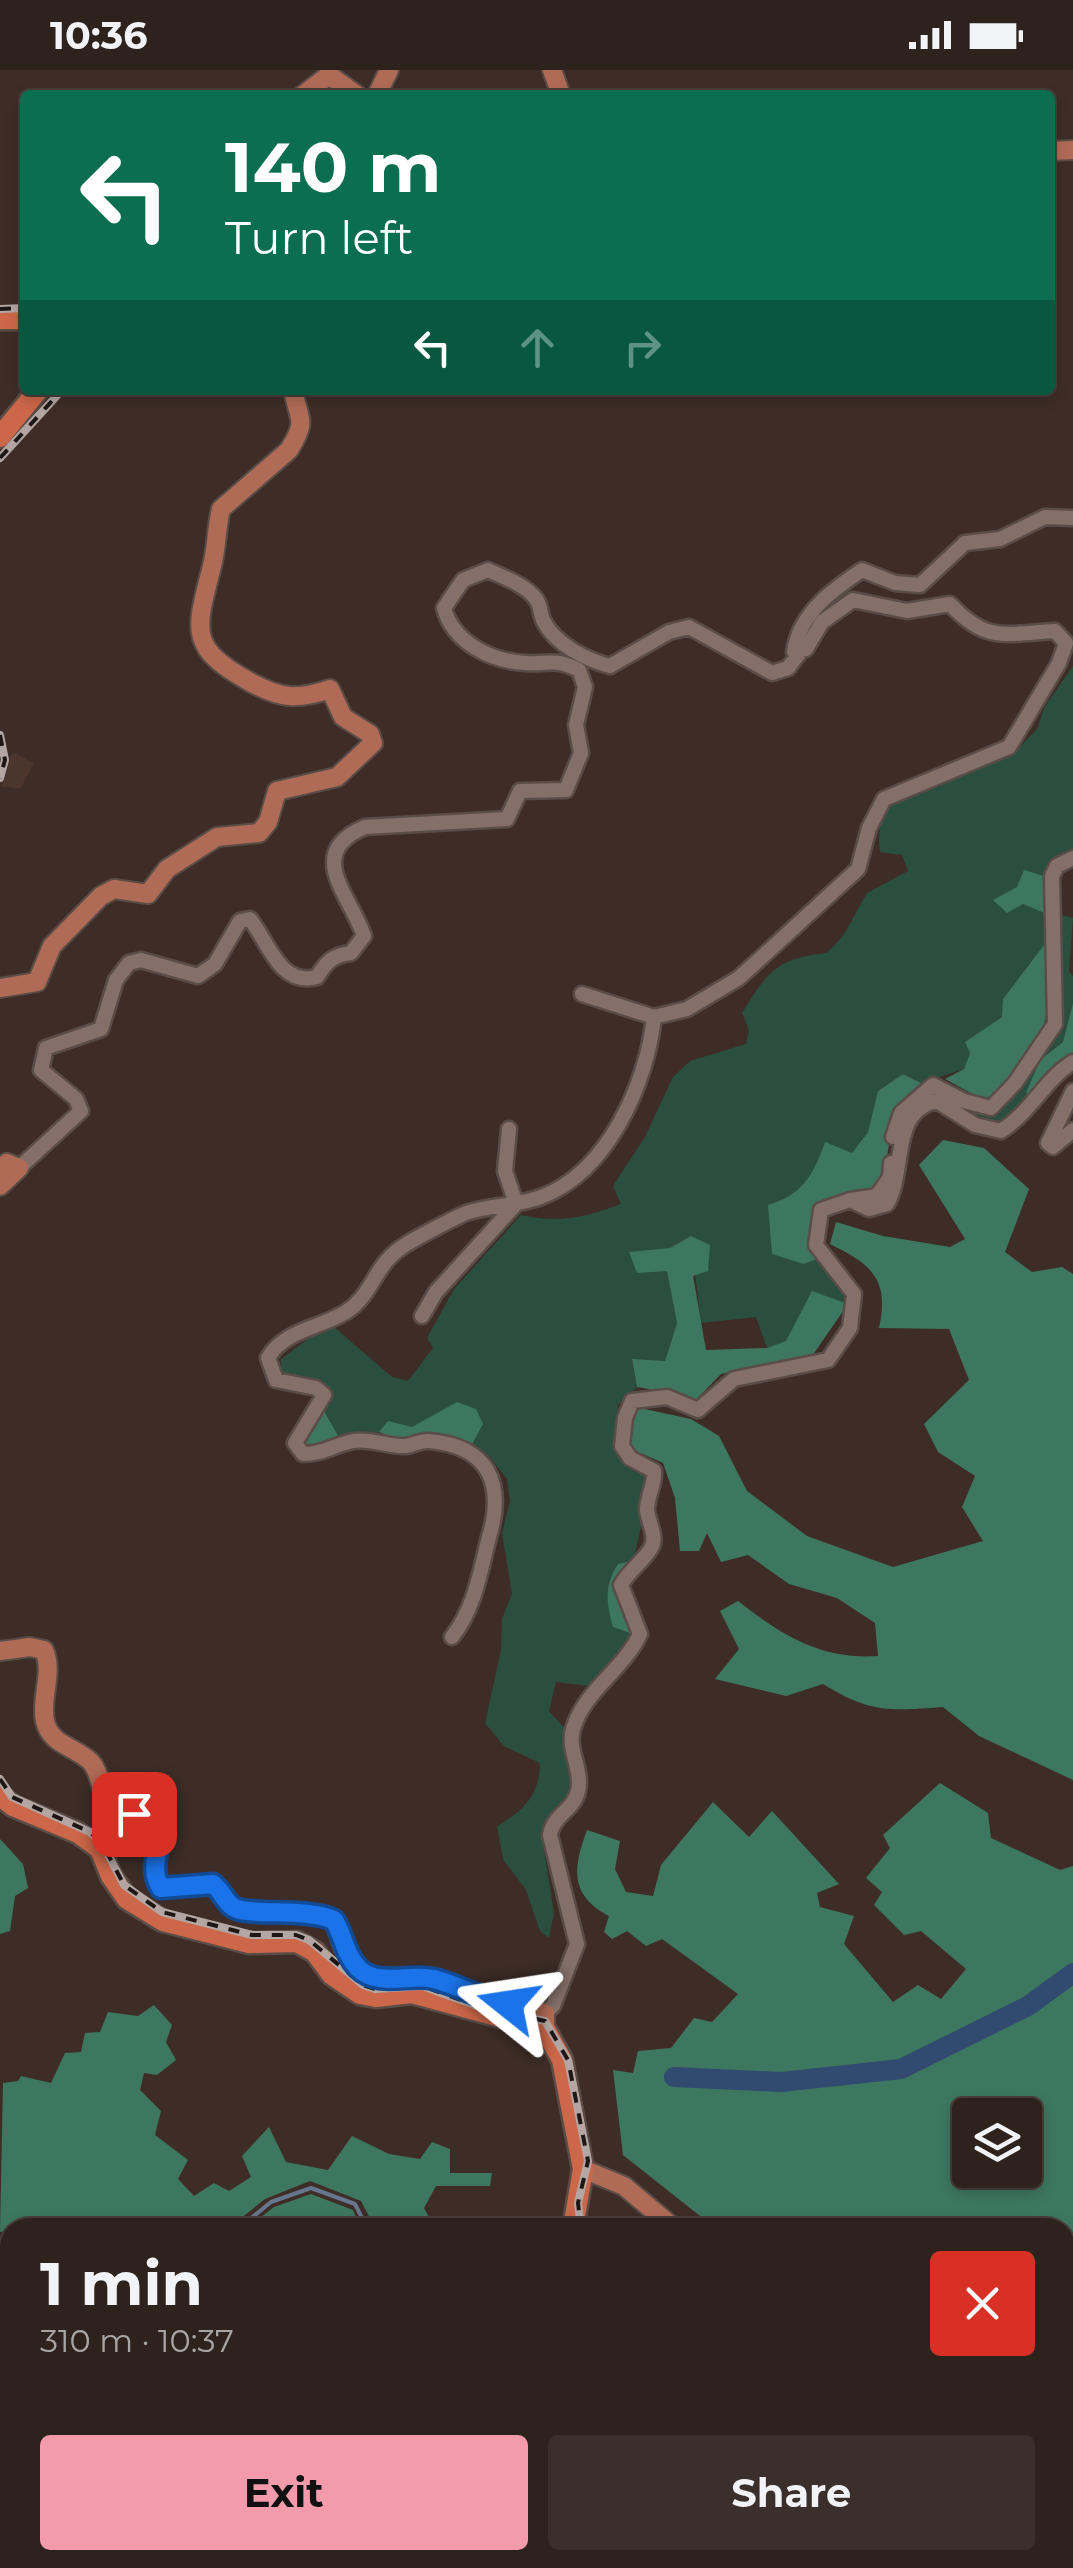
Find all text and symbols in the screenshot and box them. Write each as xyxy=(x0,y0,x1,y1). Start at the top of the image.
text: 10:36 xyxy=(50,12,147,59)
text: 140 m xyxy=(225,124,441,210)
icon: left xyxy=(60,130,190,260)
text: Turn left xyxy=(225,210,413,265)
icon: left xyxy=(405,320,460,375)
icon: ahead xyxy=(510,320,565,375)
icon: right xyxy=(615,320,670,375)
pin xyxy=(92,1772,177,1857)
icon: arrive xyxy=(107,1787,162,1842)
position arrow xyxy=(456,1952,560,2056)
map controls xyxy=(952,2098,1042,2188)
button: layers xyxy=(952,2098,1042,2188)
text: 1 min xyxy=(40,2247,203,2320)
button: close xyxy=(930,2251,1035,2356)
text: 310 m · 10:37 xyxy=(40,2321,234,2360)
button: Exit xyxy=(40,2435,528,2550)
button: Share xyxy=(548,2435,1035,2550)

